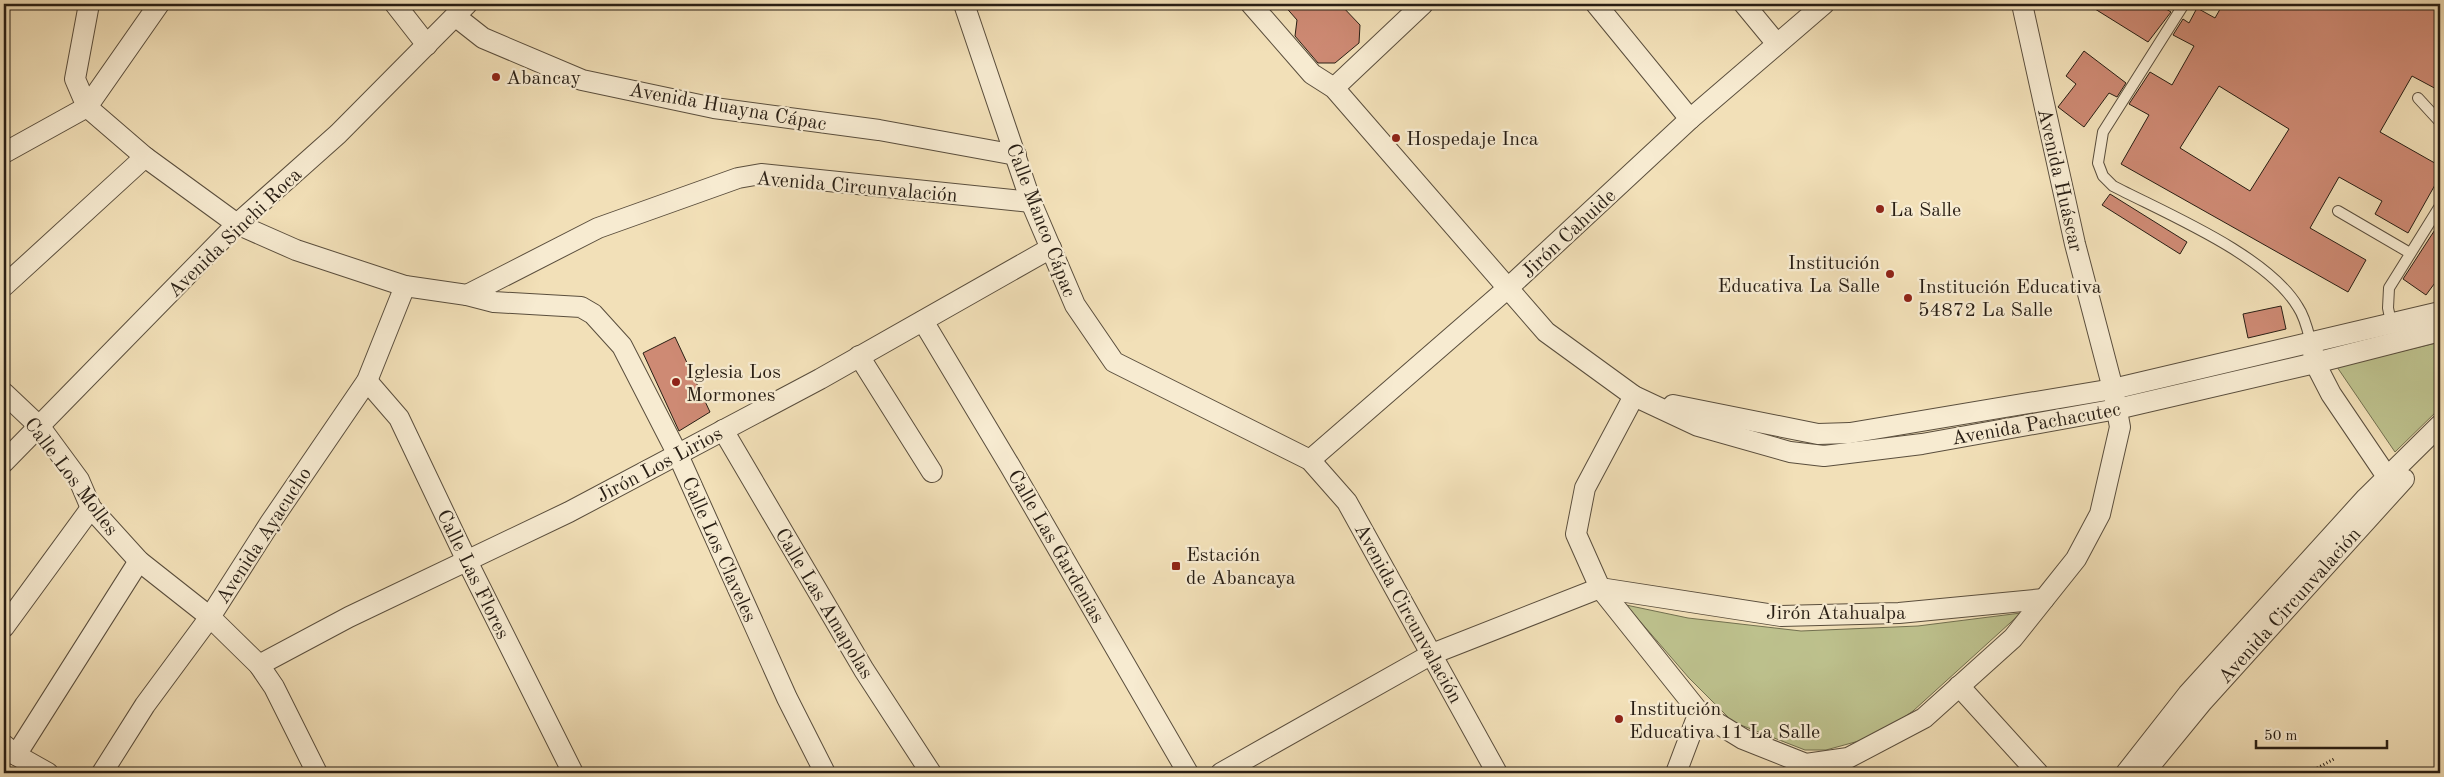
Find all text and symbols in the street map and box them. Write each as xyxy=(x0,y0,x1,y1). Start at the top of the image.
place label: Abancay xyxy=(506,69,581,89)
marker: Abancay xyxy=(490,71,502,83)
street label: Avenida Huayna Cápac xyxy=(627,81,828,135)
street label: Avenida Huáscar xyxy=(2033,107,2085,254)
place label: Hospedaje Inca xyxy=(1406,130,1539,150)
marker: Hospedaje Inca xyxy=(1390,132,1402,144)
street label: Calle Manco Cápac xyxy=(1002,141,1079,301)
street label: Avenida Sinchi Roca xyxy=(165,165,306,302)
street label: Avenida Circunvalación xyxy=(755,169,959,207)
street label: Jirón Cahuide xyxy=(1518,186,1620,283)
place label: La Salle xyxy=(1890,201,1961,221)
marker: La Salle xyxy=(1874,203,1886,215)
place label: Institución Educativa La Salle xyxy=(1717,254,1880,297)
marker: Institución Educativa La Salle xyxy=(1884,268,1896,280)
place label: Institución Educativa 54872 La Salle xyxy=(1918,278,2102,321)
marker: Institución Educativa 54872 La Salle xyxy=(1902,292,1914,304)
place label: Iglesia Los Mormones xyxy=(686,363,781,406)
marker: Iglesia Los Mormones xyxy=(670,376,682,388)
street label: Avenida Pachacutec xyxy=(1950,400,2123,450)
street label: Calle Los Molles xyxy=(20,415,121,540)
street label: Jirón Los Lirios xyxy=(594,424,726,507)
street label: Avenida Ayacucho xyxy=(213,464,316,608)
street label: Calle Las Gardenias xyxy=(1003,467,1107,627)
street label: Calle Los Claveles xyxy=(677,474,759,625)
street label: Calle Las Flores xyxy=(432,507,512,643)
street label: Avenida Circunvalación xyxy=(1350,521,1465,707)
street label: Avenida Circunvalación xyxy=(2215,524,2366,688)
street label: Calle Las Amapolas xyxy=(770,525,876,683)
place label: Estación de Abancaya xyxy=(1186,546,1296,589)
marker: Estación de Abancaya xyxy=(1170,560,1182,572)
street label: Jirón Atahualpa xyxy=(1766,604,1906,624)
place label: Institución Educativa 11 La Salle xyxy=(1629,700,1820,743)
marker: Institución Educativa 11 La Salle xyxy=(1613,713,1625,725)
scale bar xyxy=(2256,717,2388,749)
text: 50 m xyxy=(2264,729,2298,744)

